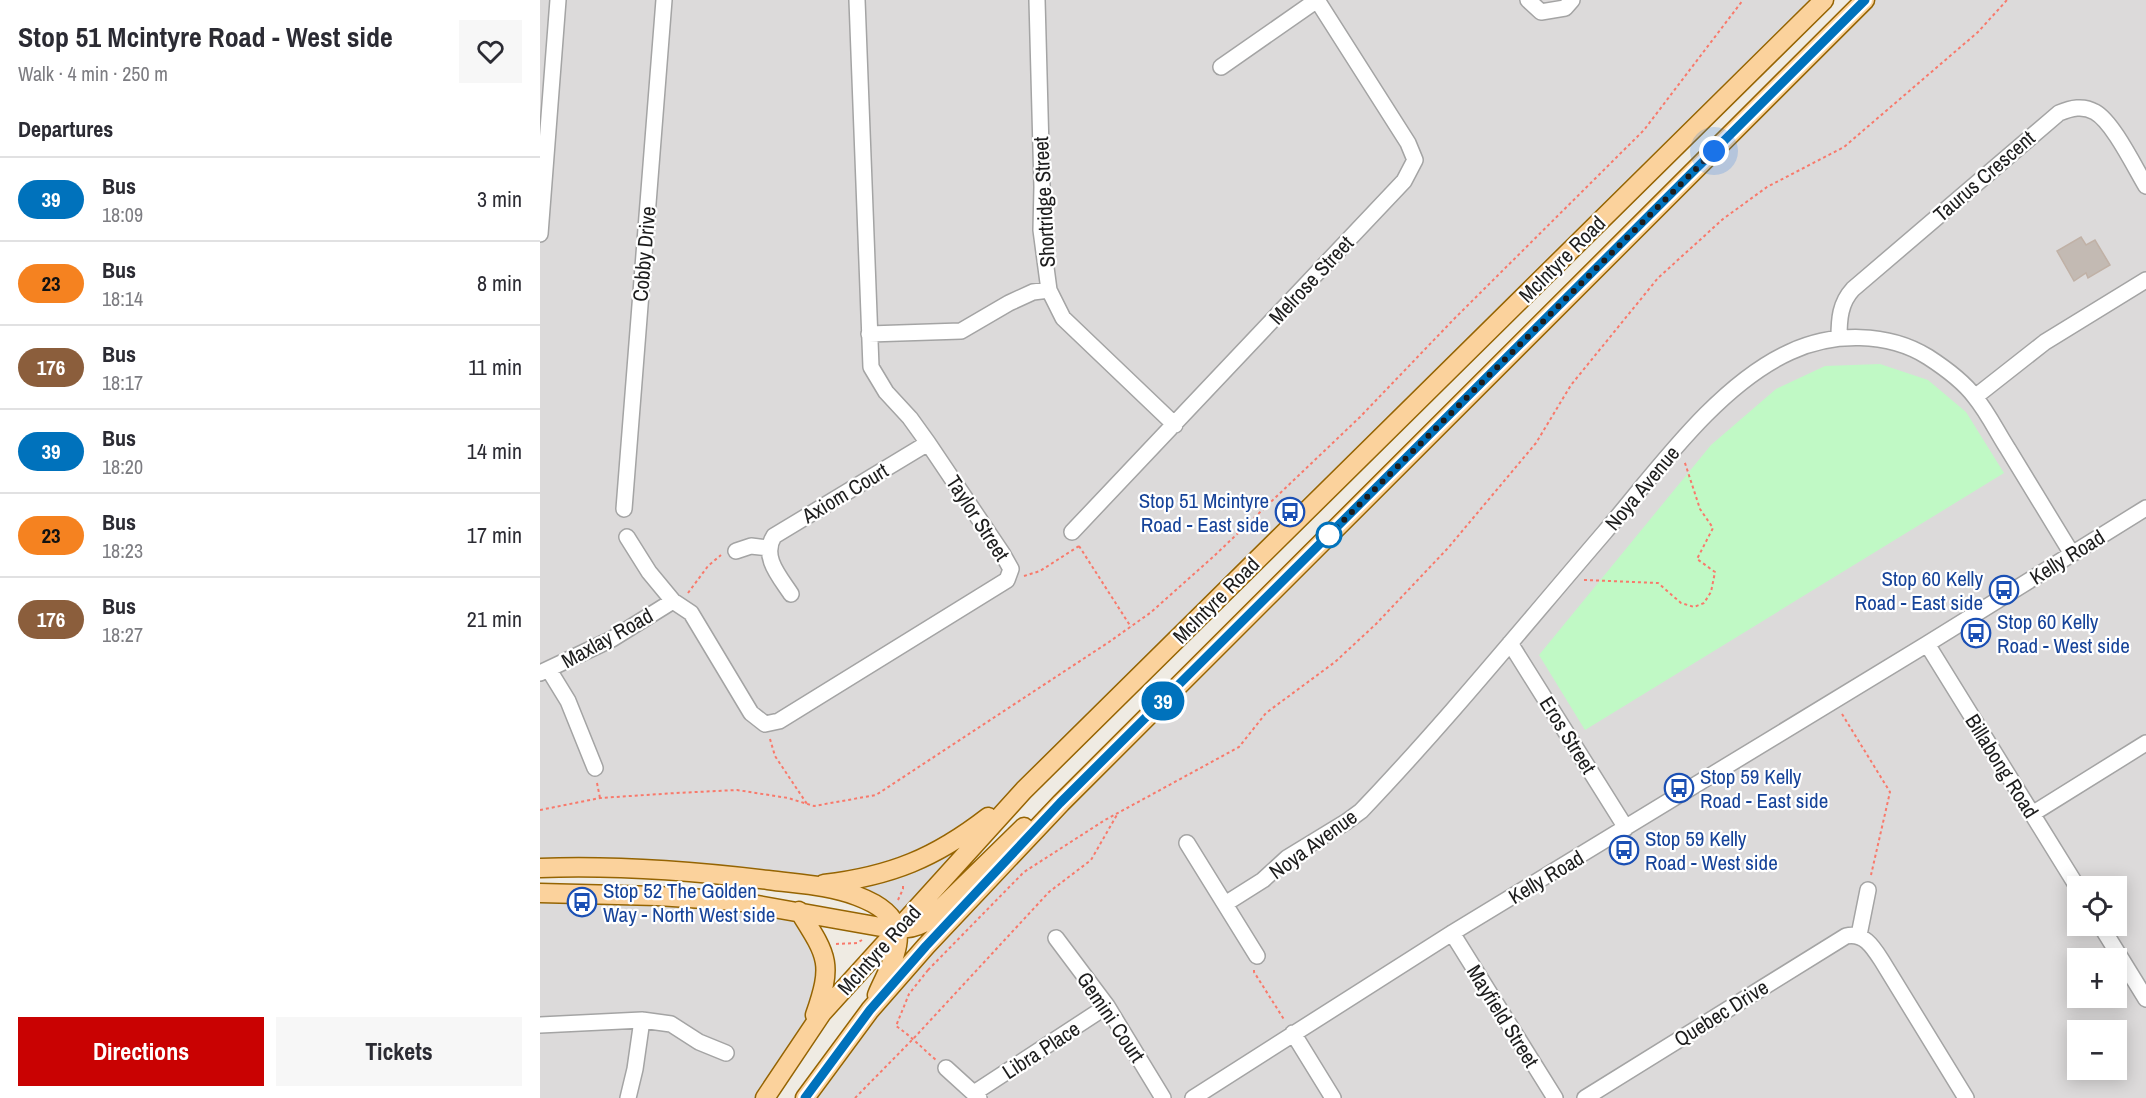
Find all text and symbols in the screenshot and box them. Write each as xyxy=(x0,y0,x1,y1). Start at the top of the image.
text: Stop 51 Mcintyre Road - West side xyxy=(18,18,393,56)
button: heart xyxy=(459,20,522,83)
text: Walk · 4 min · 250 m xyxy=(18,60,168,87)
text: Departures xyxy=(18,114,113,144)
street label: Taurus Crescent xyxy=(1927,124,2041,228)
street label: Shortridge Street xyxy=(1026,136,1062,268)
your location xyxy=(1699,136,1729,166)
text: Bus xyxy=(102,171,136,201)
text: 3 min xyxy=(477,184,522,214)
text: 39 xyxy=(41,185,61,214)
text: 18:09 xyxy=(102,201,143,228)
street label: Cobby Drive xyxy=(625,205,663,303)
street label: McIntyre Road xyxy=(1512,209,1612,309)
street label: Melrose Street xyxy=(1262,229,1360,331)
text: Bus xyxy=(102,255,136,285)
text: 8 min xyxy=(477,268,522,298)
text: 23 xyxy=(41,269,61,298)
text: 18:14 xyxy=(102,285,143,312)
text: Bus xyxy=(102,339,136,369)
text: 11 min xyxy=(468,352,522,382)
text: 176 xyxy=(37,353,65,382)
text: 18:17 xyxy=(102,369,143,396)
text: Bus xyxy=(102,423,136,453)
text: 14 min xyxy=(467,436,522,466)
text: 39 xyxy=(41,437,61,466)
street label: Noya Avenue xyxy=(1598,440,1686,536)
text: 18:20 xyxy=(102,453,143,480)
street label: Axiom Court xyxy=(796,456,894,531)
street label: Taylor Street xyxy=(939,469,1017,567)
place label: Stop 51 Mcintyre Road - East side xyxy=(1139,486,1269,539)
bus stop icon: Stop 51 Mcintyre Road - East side xyxy=(1274,496,1306,528)
text: Bus xyxy=(102,507,136,537)
text: 17 min xyxy=(467,520,522,550)
text: 23 xyxy=(41,521,61,550)
unlabelled marker xyxy=(1316,522,1342,548)
street label: Kelly Road xyxy=(2024,523,2110,591)
text: 18:23 xyxy=(102,537,143,564)
street label: McIntyre Road xyxy=(1166,550,1266,650)
place label: Stop 60 Kelly Road - East side xyxy=(1855,564,1983,617)
bus stop icon: Stop 60 Kelly Road - East side xyxy=(1988,574,2020,606)
text: Bus xyxy=(102,591,136,621)
street label: Maxlay Road xyxy=(556,601,658,675)
text: 21 min xyxy=(467,604,522,634)
text: 176 xyxy=(37,605,65,634)
place label: Stop 60 Kelly Road - West side xyxy=(1997,607,2130,660)
bus stop icon: Stop 60 Kelly Road - West side xyxy=(1960,617,1992,649)
text: 18:27 xyxy=(102,621,143,648)
line badge: 39 xyxy=(1136,682,1190,720)
text: 39 xyxy=(1153,687,1173,716)
street label: Eros Street xyxy=(1533,691,1603,779)
street label: Billabong Road xyxy=(1959,708,2045,824)
place label: Stop 59 Kelly Road - East side xyxy=(1700,762,1828,815)
bus stop icon: Stop 59 Kelly Road - East side xyxy=(1663,772,1695,804)
street label: Noya Avenue xyxy=(1263,802,1363,886)
place label: Stop 59 Kelly Road - West side xyxy=(1645,824,1778,877)
bus stop icon: Stop 59 Kelly Road - West side xyxy=(1608,834,1640,866)
street label: Kelly Road xyxy=(1503,843,1589,911)
place label: Stop 52 The Golden Way - North West side xyxy=(603,876,775,929)
map controls xyxy=(2067,876,2127,1080)
button: locate xyxy=(2067,876,2127,936)
bus stop icon: Stop 52 The Golden Way - North West side xyxy=(566,886,598,918)
street label: McIntyre Road xyxy=(831,899,927,1001)
button: + xyxy=(2067,948,2127,1008)
street label: Mayfield Street xyxy=(1460,959,1546,1073)
street label: Gemini Court xyxy=(1070,966,1152,1068)
street label: Quebec Drive xyxy=(1668,973,1774,1053)
street label: Libra Place xyxy=(997,1014,1085,1086)
button: Directions xyxy=(18,1017,264,1086)
button: Tickets xyxy=(276,1017,522,1086)
button: − xyxy=(2067,1020,2127,1080)

